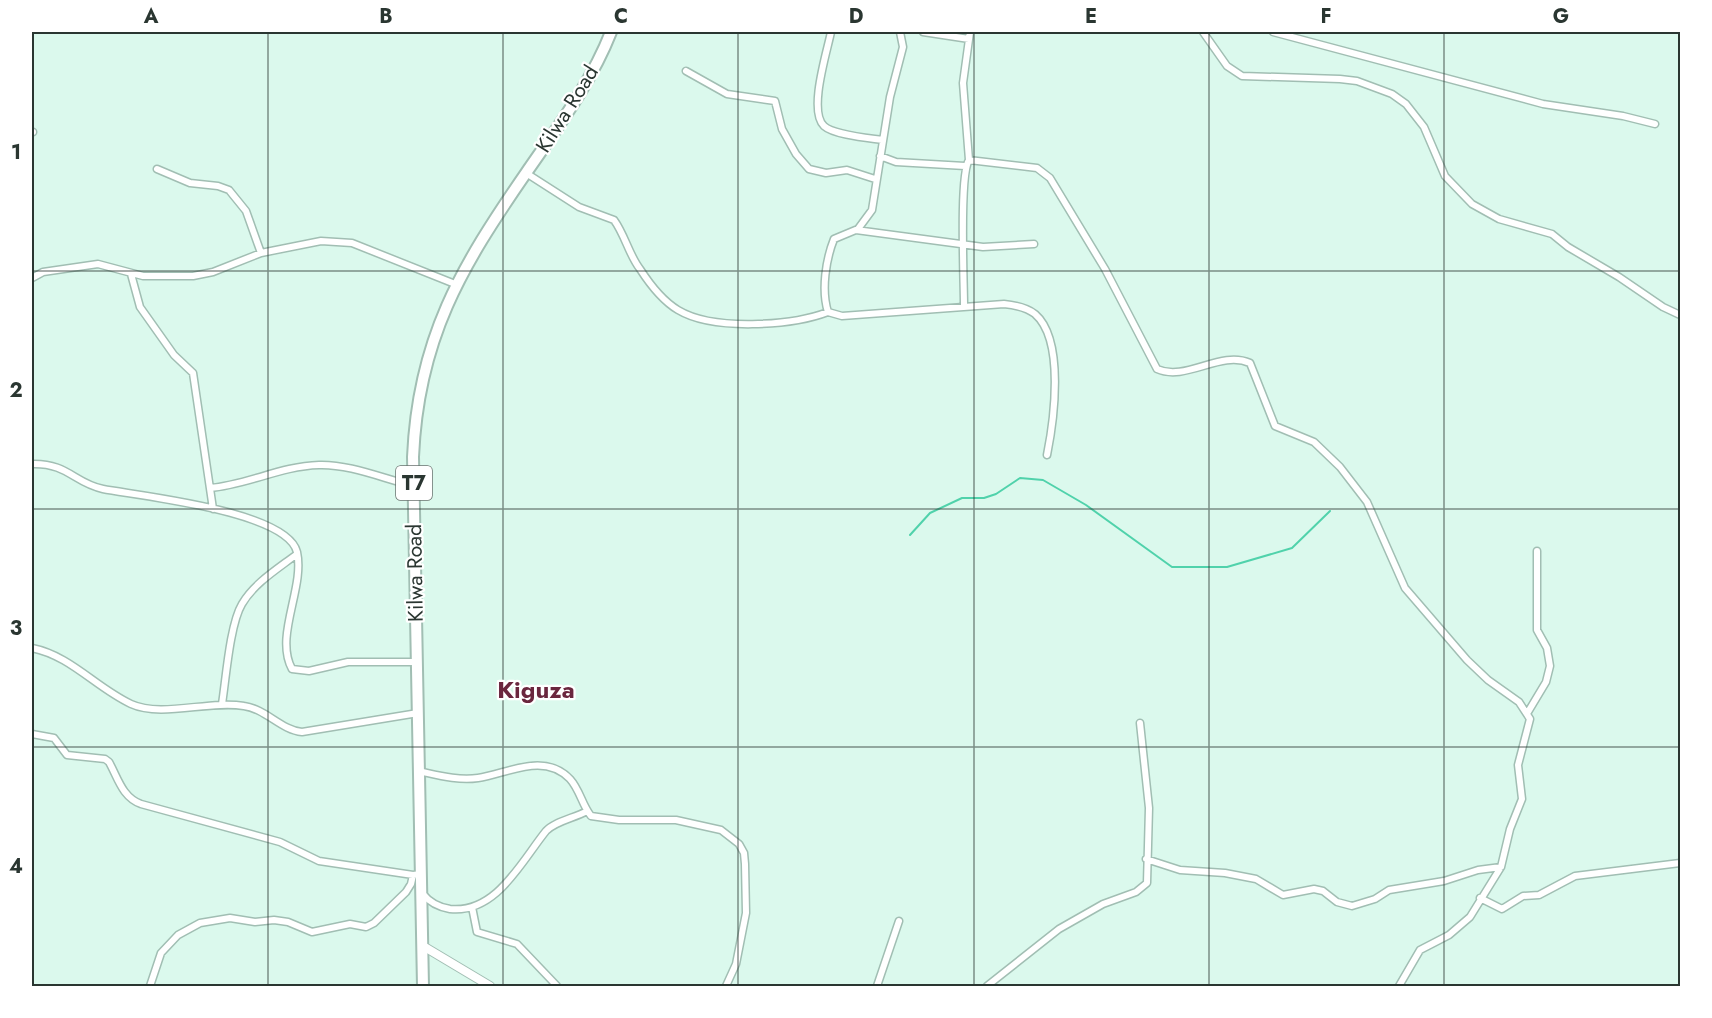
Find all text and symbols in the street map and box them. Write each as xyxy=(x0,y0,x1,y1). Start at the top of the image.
text: A xyxy=(143,2,159,31)
text: B xyxy=(379,2,393,31)
text: C xyxy=(614,2,628,31)
text: D xyxy=(849,2,863,31)
text: E xyxy=(1085,2,1097,31)
text: F xyxy=(1320,2,1332,31)
text: G xyxy=(1553,2,1569,31)
street label: Kilwa Road xyxy=(528,59,606,159)
text: 1 xyxy=(11,138,21,167)
text: 2 xyxy=(9,376,23,405)
road number: T7 xyxy=(396,466,432,500)
street label: Kilwa Road xyxy=(399,524,431,622)
text: 3 xyxy=(10,614,22,643)
district label: Kiguza xyxy=(497,672,575,707)
text: 4 xyxy=(9,852,23,881)

